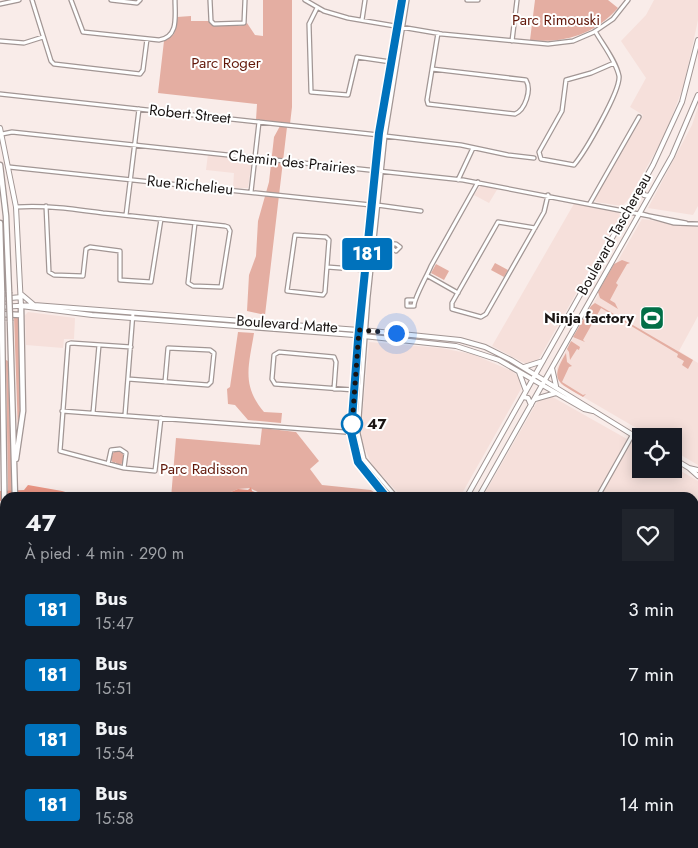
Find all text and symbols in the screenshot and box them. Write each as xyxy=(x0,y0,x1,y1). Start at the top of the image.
park label: Parc Rimouski xyxy=(512,9,600,31)
park label: Parc Roger xyxy=(191,52,262,74)
street label: Robert Street xyxy=(148,99,232,129)
street label: Chemin des Prairies xyxy=(227,144,357,180)
street label: Boulevard Taschereau xyxy=(571,169,657,299)
street label: Rue Richelieu xyxy=(146,170,234,200)
line badge: 181 xyxy=(338,238,396,270)
text: 181 xyxy=(352,241,382,267)
sports icon: Ninja factory xyxy=(639,305,665,331)
place label: Ninja factory xyxy=(544,307,634,329)
street label: Boulevard Matte xyxy=(236,309,339,339)
your location xyxy=(384,321,409,346)
marker: 47 xyxy=(341,413,363,435)
place label: 47 xyxy=(367,413,387,435)
map controls xyxy=(632,428,682,478)
button: locate xyxy=(632,428,682,478)
park label: Parc Radisson xyxy=(160,458,248,480)
text: 47 xyxy=(25,505,56,540)
button: heart xyxy=(622,509,674,561)
text: À pied · 4 min · 290 m xyxy=(25,542,184,565)
text: Bus xyxy=(95,585,127,612)
text: 3 min xyxy=(628,596,674,623)
text: 181 xyxy=(38,597,67,623)
text: 15:47 xyxy=(95,612,134,635)
text: Bus xyxy=(95,650,127,677)
text: 7 min xyxy=(629,661,674,688)
text: 181 xyxy=(38,662,67,688)
text: 15:51 xyxy=(95,677,132,700)
text: Bus xyxy=(95,715,127,742)
text: 10 min xyxy=(619,726,674,753)
text: 181 xyxy=(38,727,67,753)
text: 15:54 xyxy=(95,742,134,765)
text: Bus xyxy=(95,780,127,807)
text: 14 min xyxy=(619,791,674,818)
text: 181 xyxy=(38,792,67,818)
text: 15:58 xyxy=(95,807,134,830)

